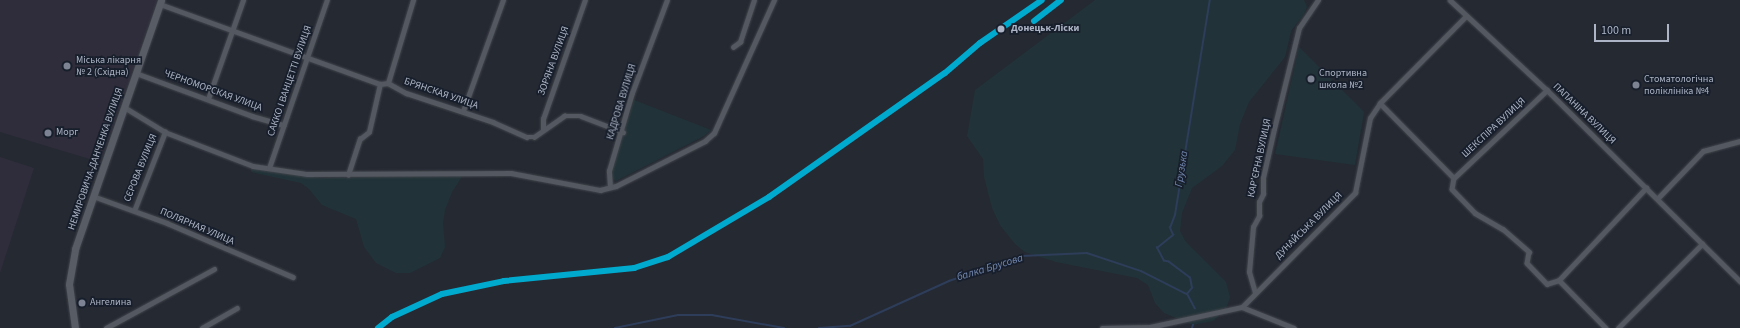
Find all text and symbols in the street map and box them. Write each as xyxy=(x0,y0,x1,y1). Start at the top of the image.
scale bar xyxy=(1596,16,1671,42)
marker: Донецьк-Ліски xyxy=(994,22,1008,36)
text: 100 m xyxy=(1601,22,1631,39)
place label: Донецьк-Ліски xyxy=(1011,23,1079,35)
street label: САККО І ВАНЦЕТТІ ВУЛИЦЯ xyxy=(265,24,315,138)
street label: ЗОРЯНА ВУЛИЦЯ xyxy=(536,25,572,97)
place label: Міська лікарня № 2 (Східна) xyxy=(76,54,141,78)
marker: Міська лікарня № 2 (Східна) xyxy=(61,60,73,72)
street label: КАДРОВА ВУЛИЦЯ xyxy=(605,63,639,141)
place label: Спортивна школа №2 xyxy=(1319,67,1367,90)
street label: ЧЕРНОМОРСКАЯ УЛИЦА xyxy=(162,68,264,114)
place label: Стоматологічна поліклініка №4 xyxy=(1644,73,1714,96)
marker: Спортивна школа №2 xyxy=(1306,74,1316,84)
street label: БРЯНСКАЯ УЛИЦА xyxy=(402,76,480,112)
marker: Стоматологічна поліклініка №4 xyxy=(1631,80,1641,90)
street label: ПАПАНІНА ВУЛИЦЯ xyxy=(1550,81,1618,147)
street label: НЕМИРОВИЧА-ДАНЧЕНКА ВУЛИЦЯ xyxy=(66,86,126,232)
street label: ШЕКСПІРА ВУЛИЦЯ xyxy=(1460,95,1528,161)
street label: КАР’ЄРНА ВУЛИЦЯ xyxy=(1246,118,1274,198)
place label: Морг xyxy=(56,127,78,139)
marker: Морг xyxy=(43,128,53,138)
street label: СЄРОВА ВУЛИЦЯ xyxy=(122,132,160,204)
water label: Грузька xyxy=(1173,150,1191,188)
street label: ДУНАЙСЬКА ВУЛИЦЯ xyxy=(1273,190,1345,262)
street label: ПОЛЯРНАЯ УЛИЦА xyxy=(158,206,236,248)
water label: балка Брусова xyxy=(955,252,1025,284)
place label: Ангелина xyxy=(90,297,131,309)
marker: Ангелина xyxy=(77,298,87,308)

